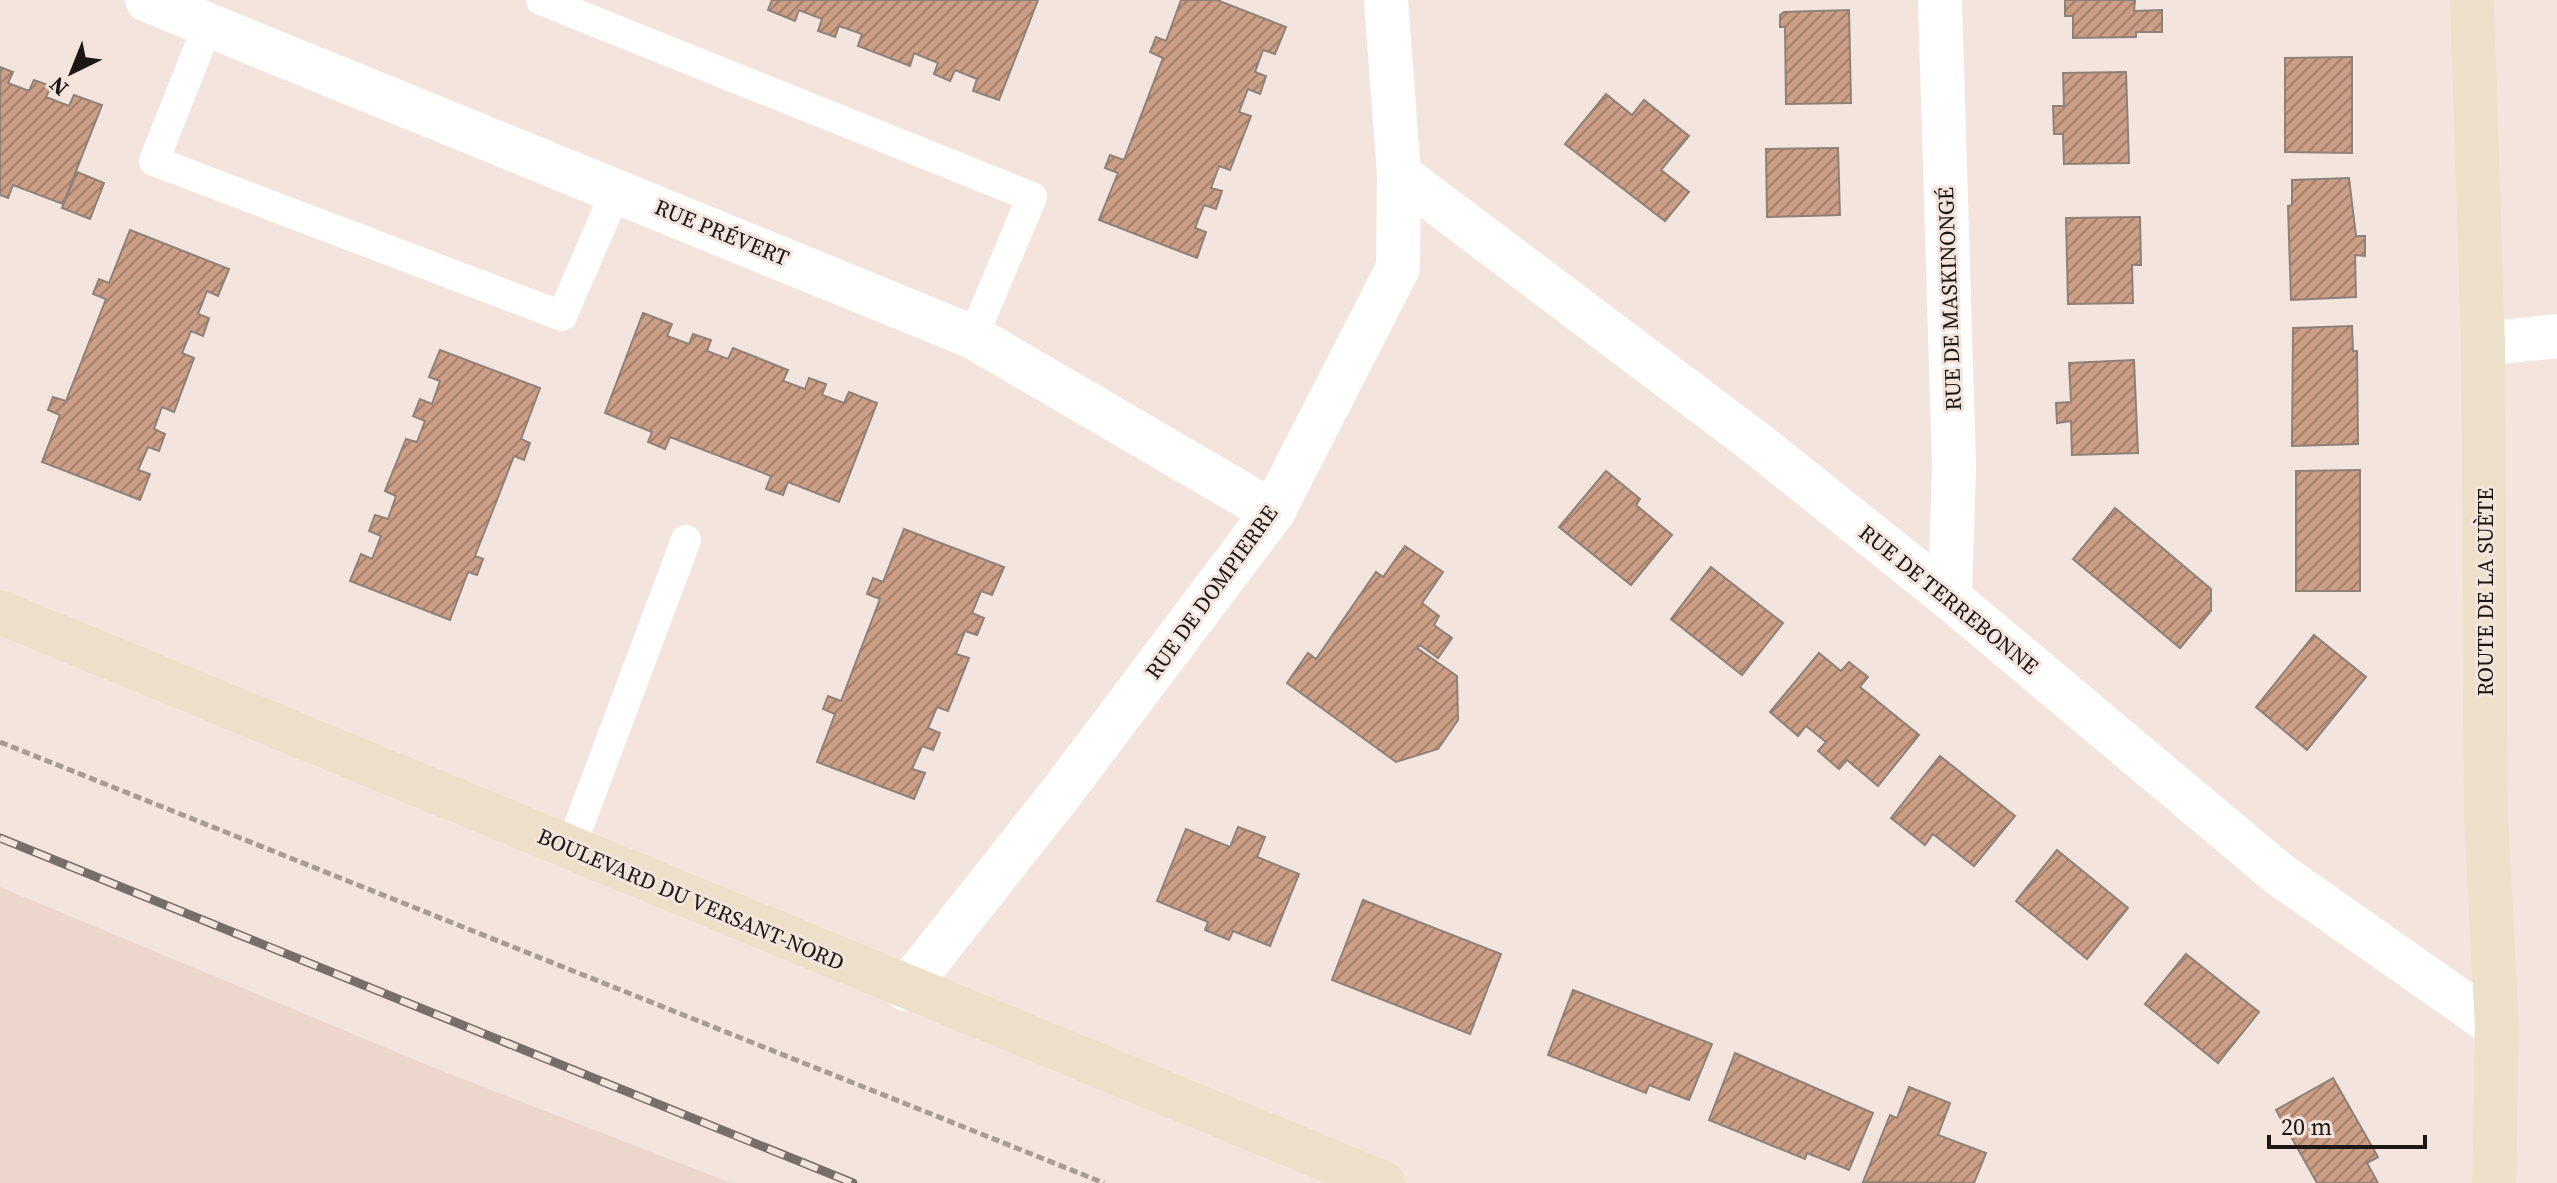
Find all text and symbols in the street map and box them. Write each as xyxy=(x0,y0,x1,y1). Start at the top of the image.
north arrow xyxy=(32,32,112,112)
text: N xyxy=(42,70,74,103)
street label: RUE DE MASKINONGÉ xyxy=(1930,187,1968,411)
street label: RUE PRÉVERT xyxy=(650,191,794,273)
street label: ROUTE DE LA SUÈTE xyxy=(2470,488,2500,696)
street label: RUE DE DOMPIERRE xyxy=(1138,499,1284,685)
street label: RUE DE TERREBONNE xyxy=(1853,517,2045,681)
street label: BOULEVARD DU VERSANT-NORD xyxy=(533,821,849,977)
scale bar xyxy=(2269,1099,2425,1149)
text: 20 m xyxy=(2281,1110,2332,1143)

